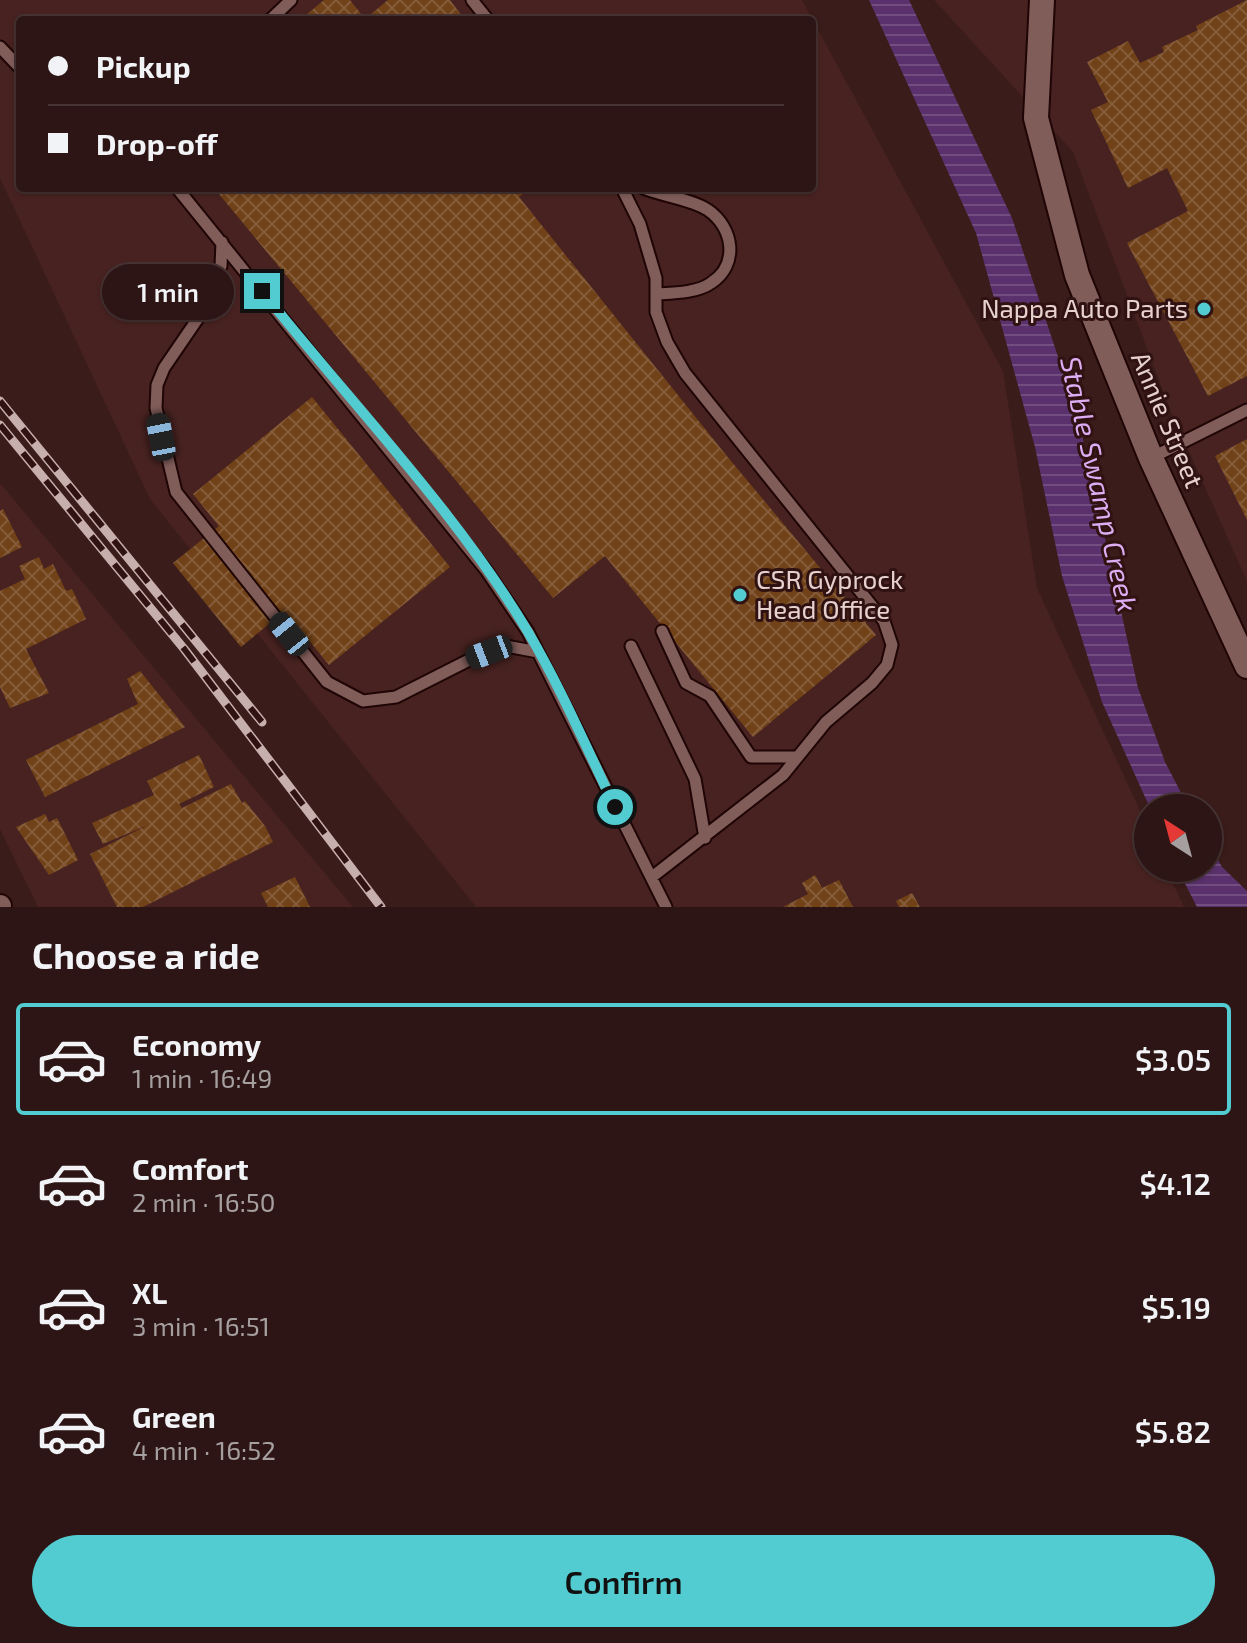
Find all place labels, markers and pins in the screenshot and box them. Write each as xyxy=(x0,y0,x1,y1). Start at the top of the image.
place label: Nappa Auto Parts xyxy=(981,292,1188,323)
marker: Nappa Auto Parts xyxy=(1195,300,1213,318)
place label: CSR Gyprock Head Office xyxy=(756,563,903,624)
marker: CSR Gyprock Head Office xyxy=(731,586,749,604)

